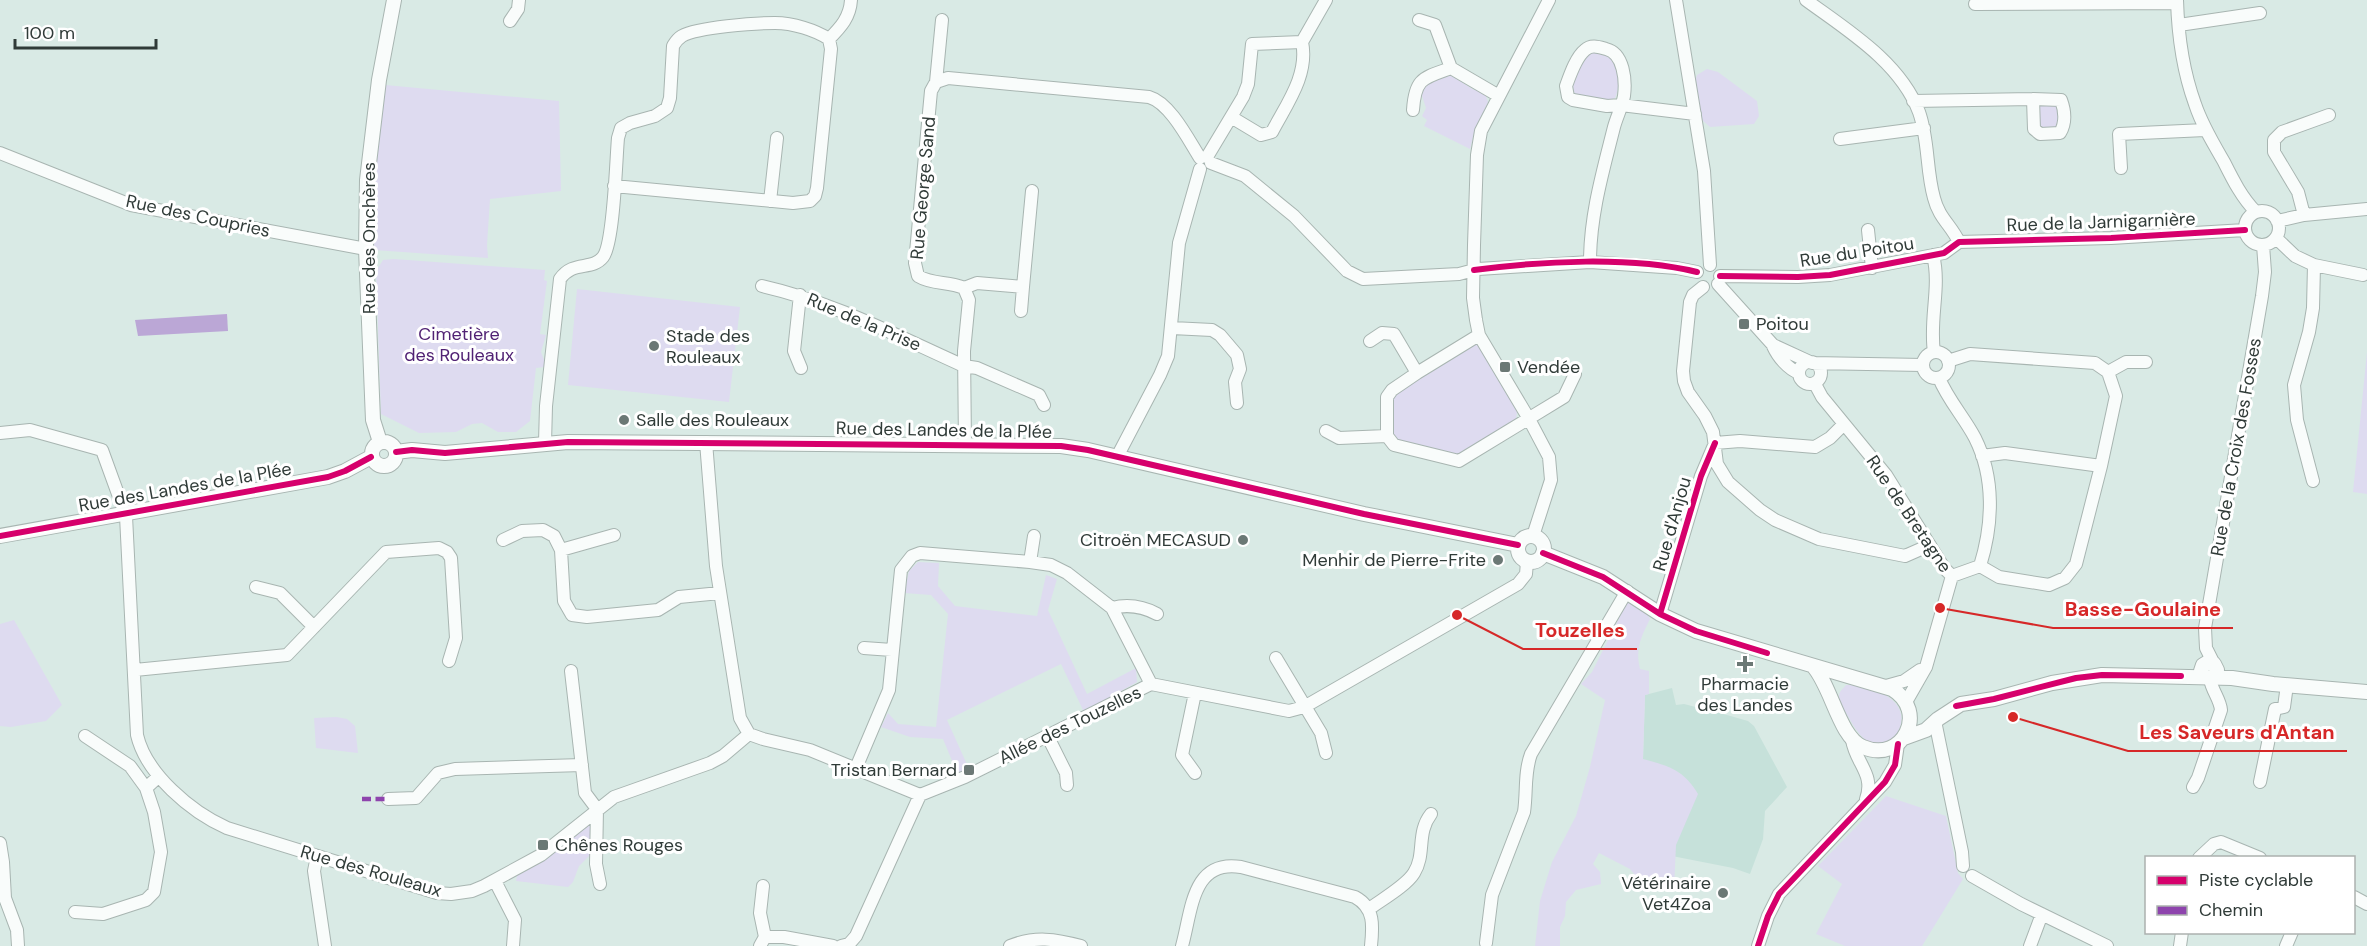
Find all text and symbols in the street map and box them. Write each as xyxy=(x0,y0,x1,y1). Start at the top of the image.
scale bar xyxy=(15,12,156,50)
text: 100 m xyxy=(24,21,75,45)
street label: Rue George Sand xyxy=(905,115,941,261)
street label: Rue des Onchères xyxy=(357,162,381,314)
street label: Rue des Coupries xyxy=(124,189,272,243)
street label: Rue de la Jarnigarnière xyxy=(2006,207,2196,237)
street label: Rue du Poitou xyxy=(1798,231,1916,273)
street label: Rue de la Prise xyxy=(803,287,925,357)
place label: Poitou xyxy=(1756,312,1809,336)
marker: Poitou xyxy=(1737,317,1751,331)
park label: Cimetière des Rouleaux xyxy=(404,322,514,367)
place label: Stade des Rouleaux xyxy=(666,324,750,369)
street label: Rue de la Croix des Fosses xyxy=(2205,336,2267,558)
marker: Stade des Rouleaux xyxy=(647,339,661,353)
place label: Vendée xyxy=(1517,355,1580,379)
marker: Vendée xyxy=(1498,360,1512,374)
place label: Salle des Rouleaux xyxy=(636,408,789,432)
marker: Salle des Rouleaux xyxy=(617,413,631,427)
street label: Rue des Landes de la Plée xyxy=(836,416,1052,444)
street label: Rue de Bretagne xyxy=(1861,451,1957,577)
street label: Rue des Landes de la Plée xyxy=(77,456,293,518)
street label: Rue d'Anjou xyxy=(1647,474,1697,574)
place label: Citroën MECASUD xyxy=(1080,528,1231,552)
marker: Citroën MECASUD xyxy=(1236,533,1250,547)
place label: Menhir de Pierre-Frite xyxy=(1302,548,1486,572)
marker: Menhir de Pierre-Frite xyxy=(1491,553,1505,567)
callout: Basse-Goulaine xyxy=(2053,590,2233,628)
text: Basse-Goulaine xyxy=(2065,596,2221,622)
callout: Touzelles xyxy=(1523,611,1637,649)
text: Touzelles xyxy=(1535,617,1625,643)
marker: Pharmacie des Landes xyxy=(1738,657,1752,671)
place label: Pharmacie des Landes xyxy=(1697,672,1793,717)
street label: Allée des Touzelles xyxy=(995,680,1145,770)
callout: Les Saveurs d'Antan xyxy=(2128,713,2347,751)
text: Les Saveurs d'Antan xyxy=(2139,719,2335,745)
place label: Tristan Bernard xyxy=(831,758,957,782)
marker: Tristan Bernard xyxy=(962,763,976,777)
place label: Chênes Rouges xyxy=(555,833,683,857)
marker: Chênes Rouges xyxy=(536,838,550,852)
street label: Rue des Rouleaux xyxy=(298,839,444,903)
legend xyxy=(2145,856,2355,934)
text: Piste cyclable xyxy=(2199,868,2313,892)
place label: Vétérinaire Vet4Zoa xyxy=(1621,871,1711,916)
marker: Vétérinaire Vet4Zoa xyxy=(1716,886,1730,900)
text: Chemin xyxy=(2199,898,2263,922)

